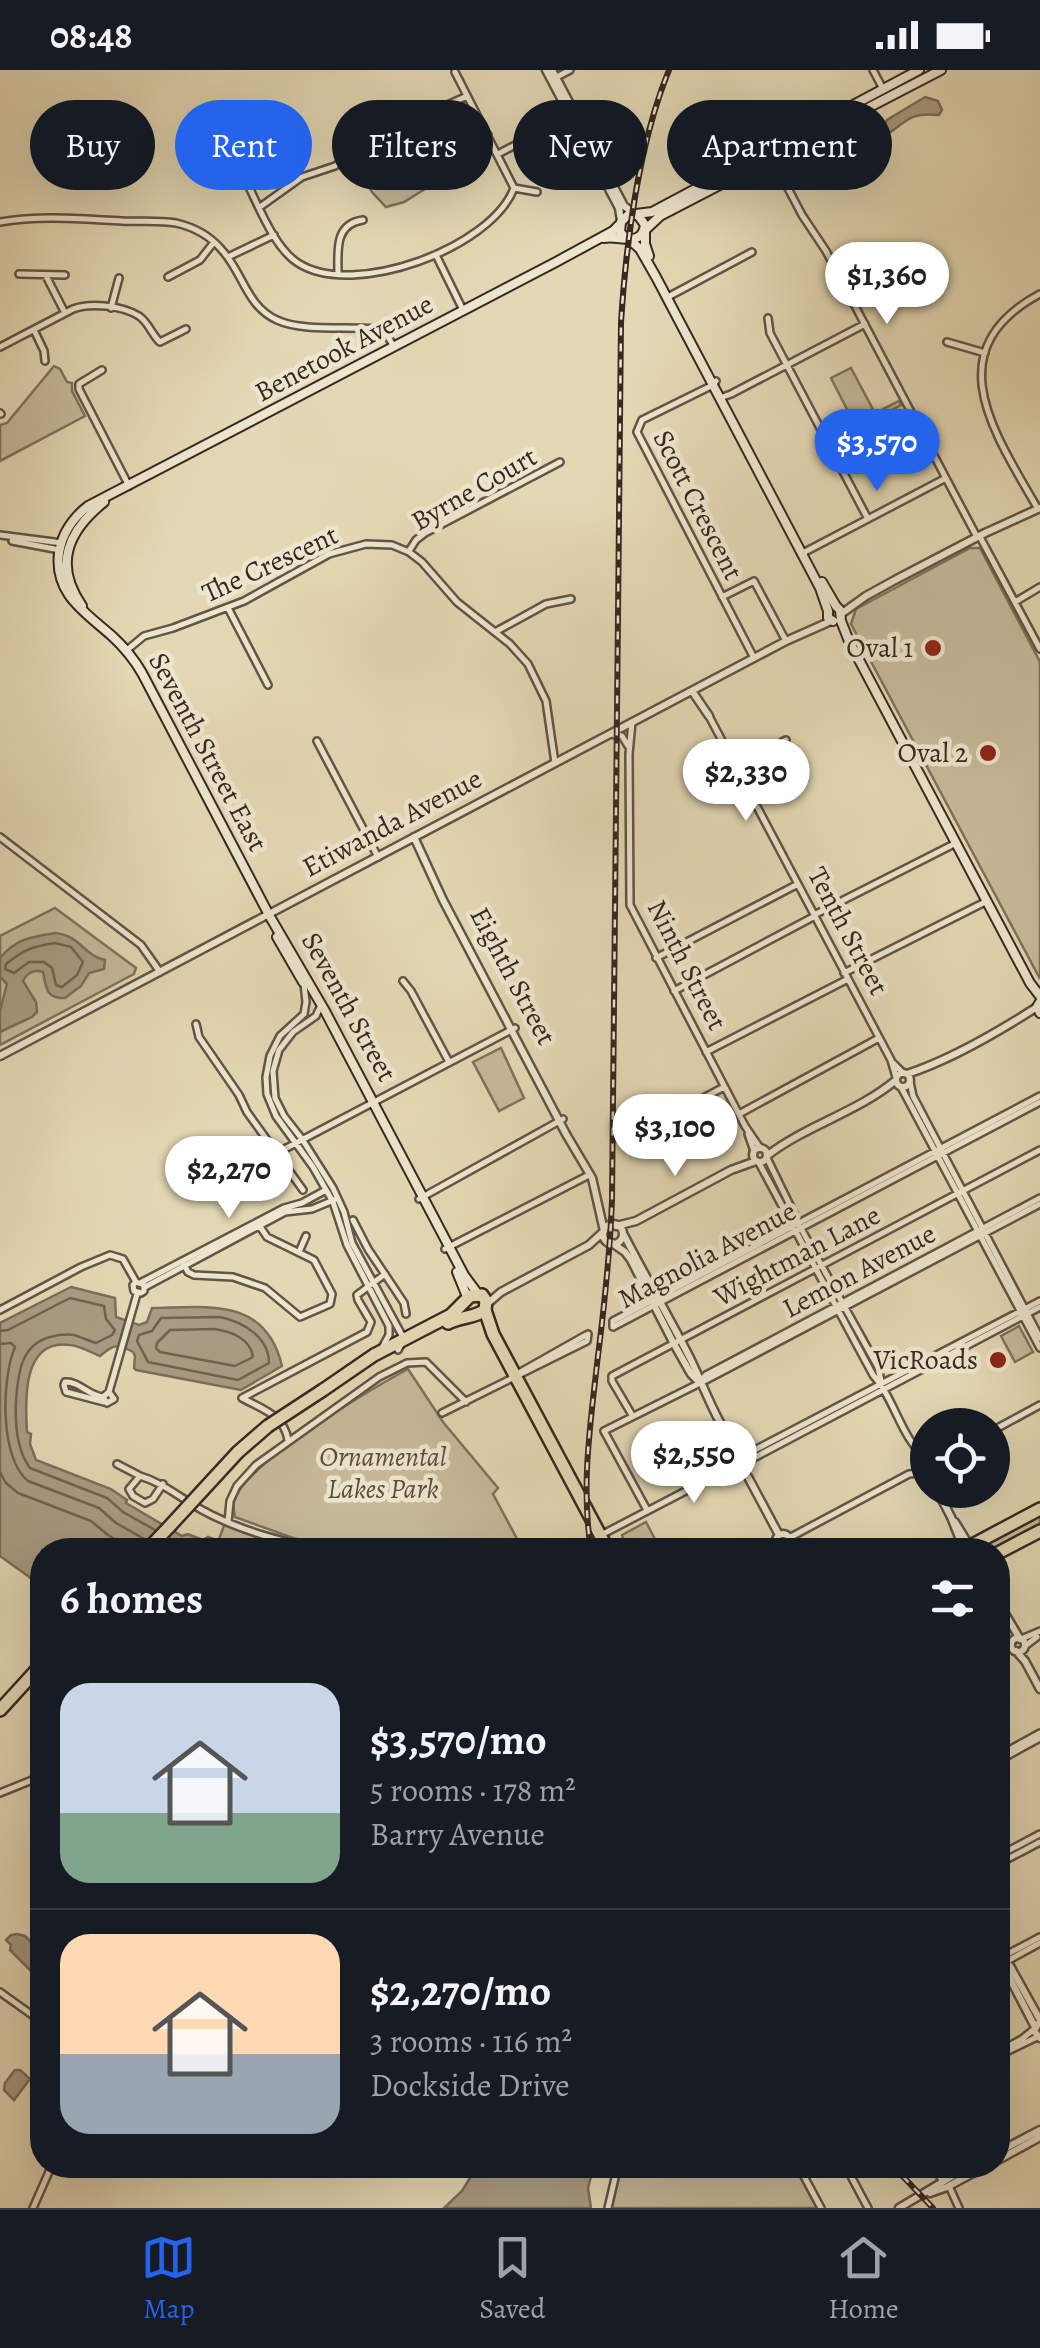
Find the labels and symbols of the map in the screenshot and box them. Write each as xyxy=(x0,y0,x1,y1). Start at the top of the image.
pin: $1,360 xyxy=(806,242,968,327)
street label: Benetook Avenue xyxy=(248,285,440,411)
pin: $3,570 xyxy=(796,409,958,494)
street label: Scott Crescent xyxy=(644,424,752,586)
street label: Byrne Court xyxy=(404,438,544,540)
street label: The Crescent xyxy=(196,516,344,612)
place label: Oval 1 xyxy=(846,629,913,667)
marker: Oval 1 xyxy=(922,637,944,659)
street label: Seventh Street East xyxy=(139,646,277,858)
place label: Oval 2 xyxy=(898,734,968,772)
pin: $2,330 xyxy=(665,739,827,824)
marker: Oval 2 xyxy=(977,742,999,764)
street label: Etiwanda Avenue xyxy=(295,760,489,886)
street label: Tenth Street xyxy=(798,860,898,1002)
street label: Ninth Street xyxy=(638,893,736,1037)
street label: Eighth Street xyxy=(461,900,565,1052)
street label: Seventh Street xyxy=(292,925,406,1089)
pin: $3,100 xyxy=(594,1094,756,1179)
pin: $2,270 xyxy=(148,1136,310,1221)
street label: Magnolia Avenue xyxy=(611,1192,803,1318)
street label: Wightman Lane xyxy=(706,1196,887,1316)
street label: Lemon Avenue xyxy=(776,1215,942,1327)
place label: VicRoads xyxy=(873,1341,978,1379)
marker: VicRoads xyxy=(987,1349,1009,1371)
pin: $2,550 xyxy=(613,1421,775,1506)
park label: Ornamental Lakes Park xyxy=(319,1438,447,1508)

